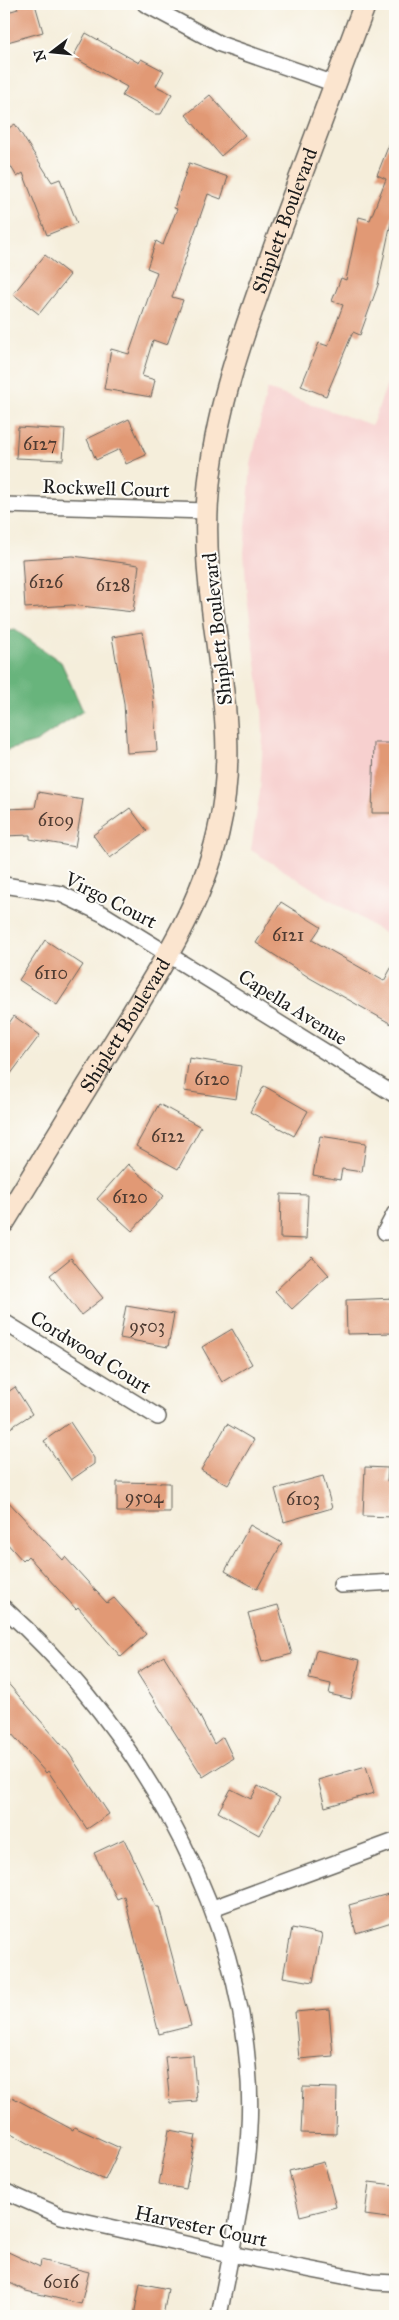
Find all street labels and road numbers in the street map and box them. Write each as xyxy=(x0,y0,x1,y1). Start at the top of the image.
street label: Shiplett Boulevard xyxy=(247,145,322,297)
street label: Rockwell Court xyxy=(42,474,170,502)
street label: Shiplett Boulevard xyxy=(197,552,237,706)
street label: Virgo Court xyxy=(60,866,161,934)
street label: Shiplett Boulevard xyxy=(74,954,175,1097)
street label: Capella Avenue xyxy=(234,964,352,1050)
street label: Cordwood Court xyxy=(26,1305,156,1399)
street label: Harvester Court xyxy=(133,2200,269,2252)

